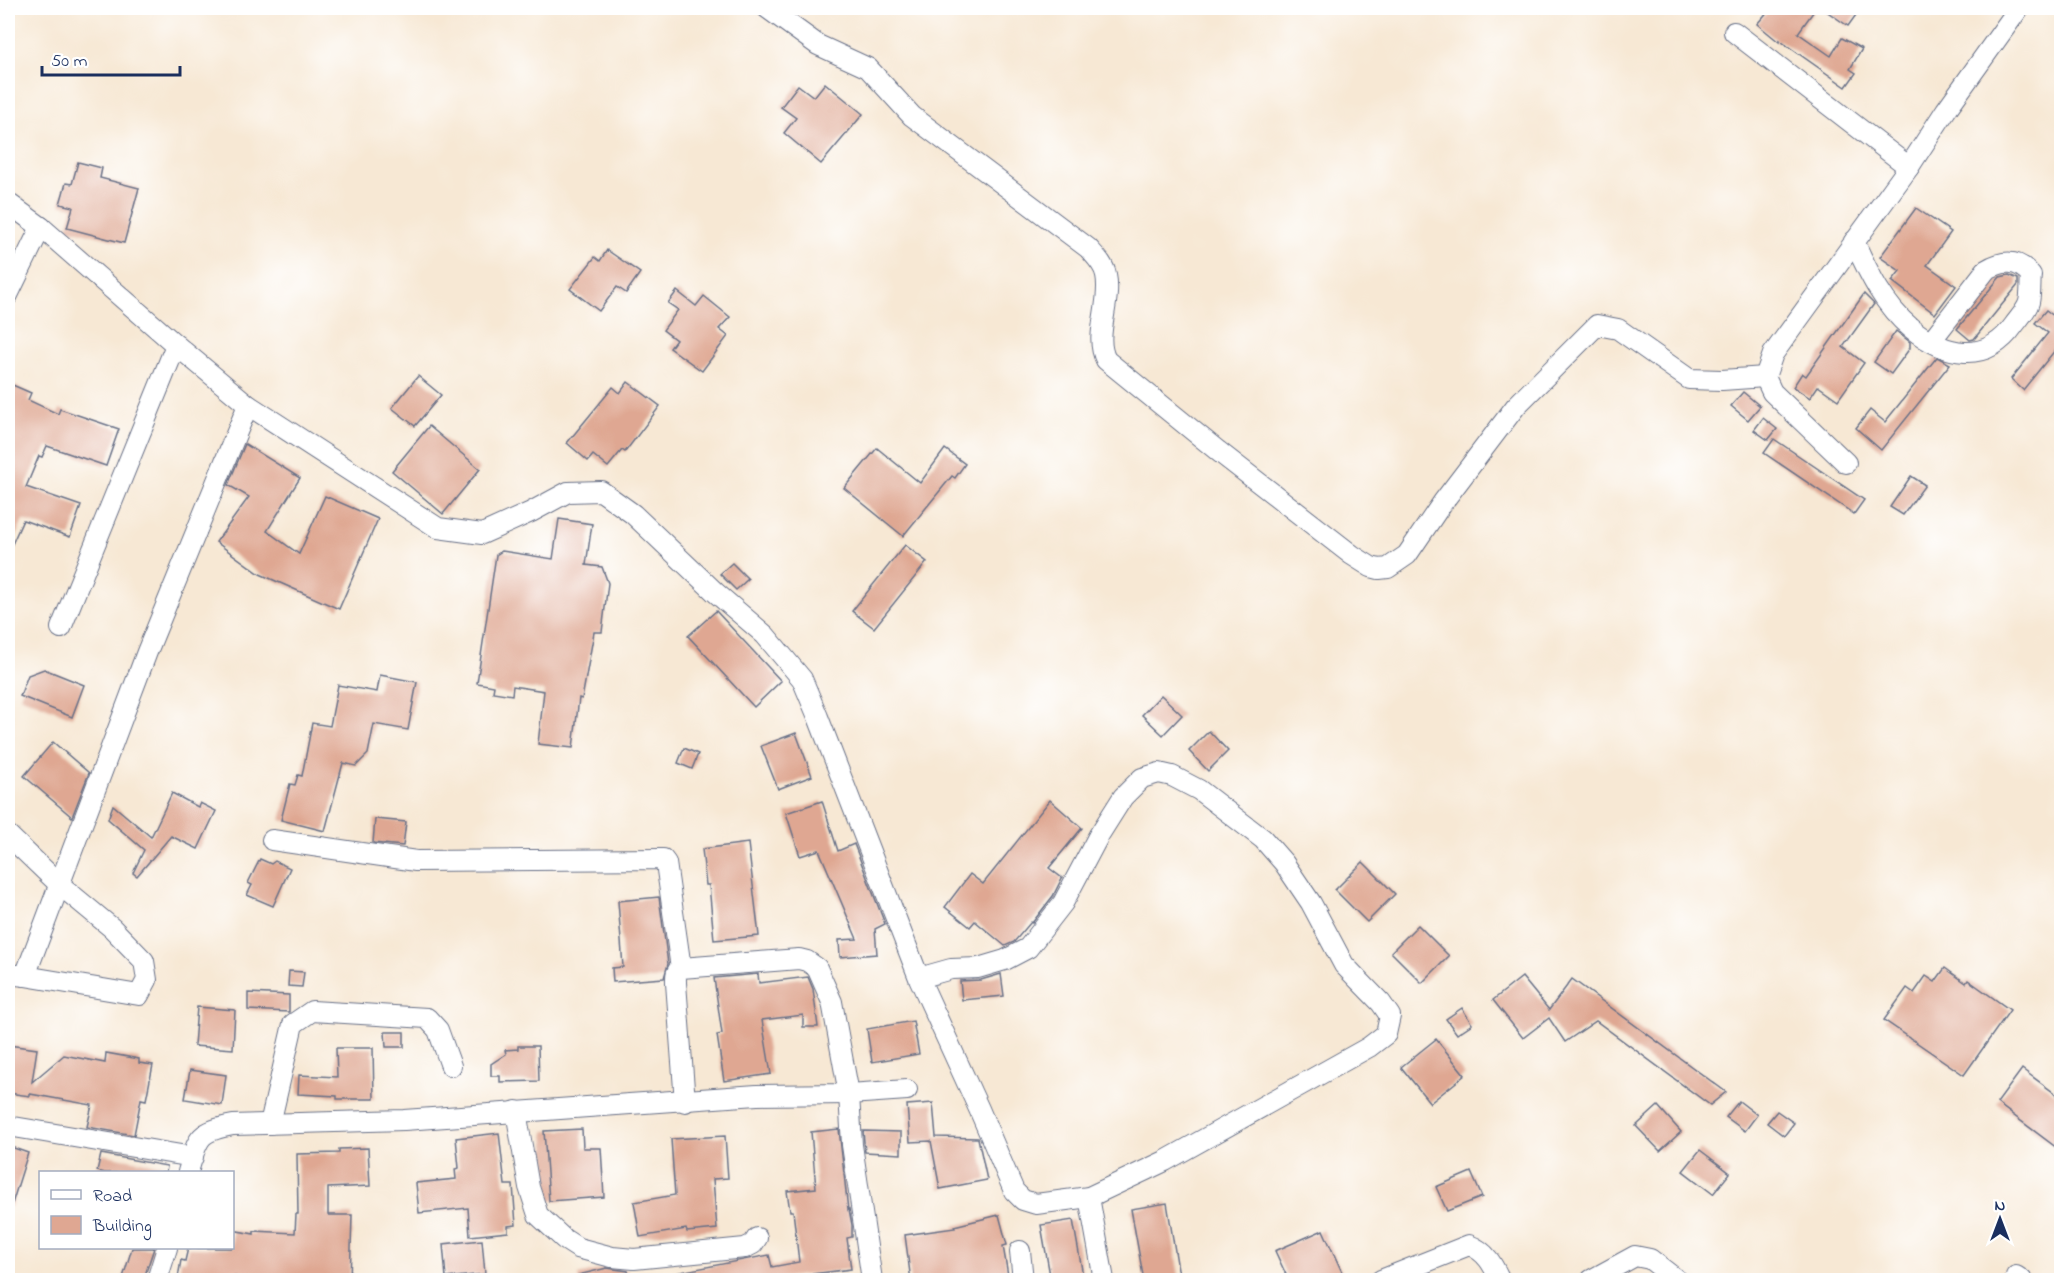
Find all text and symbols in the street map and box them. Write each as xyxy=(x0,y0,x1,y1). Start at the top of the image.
scale bar xyxy=(42,39,180,77)
text: 50 m xyxy=(51,49,88,75)
legend xyxy=(39,1171,234,1249)
text: Road xyxy=(93,1184,132,1210)
north arrow xyxy=(1970,1189,2030,1249)
text: N xyxy=(1995,1194,2006,1218)
text: Building xyxy=(92,1214,152,1241)

